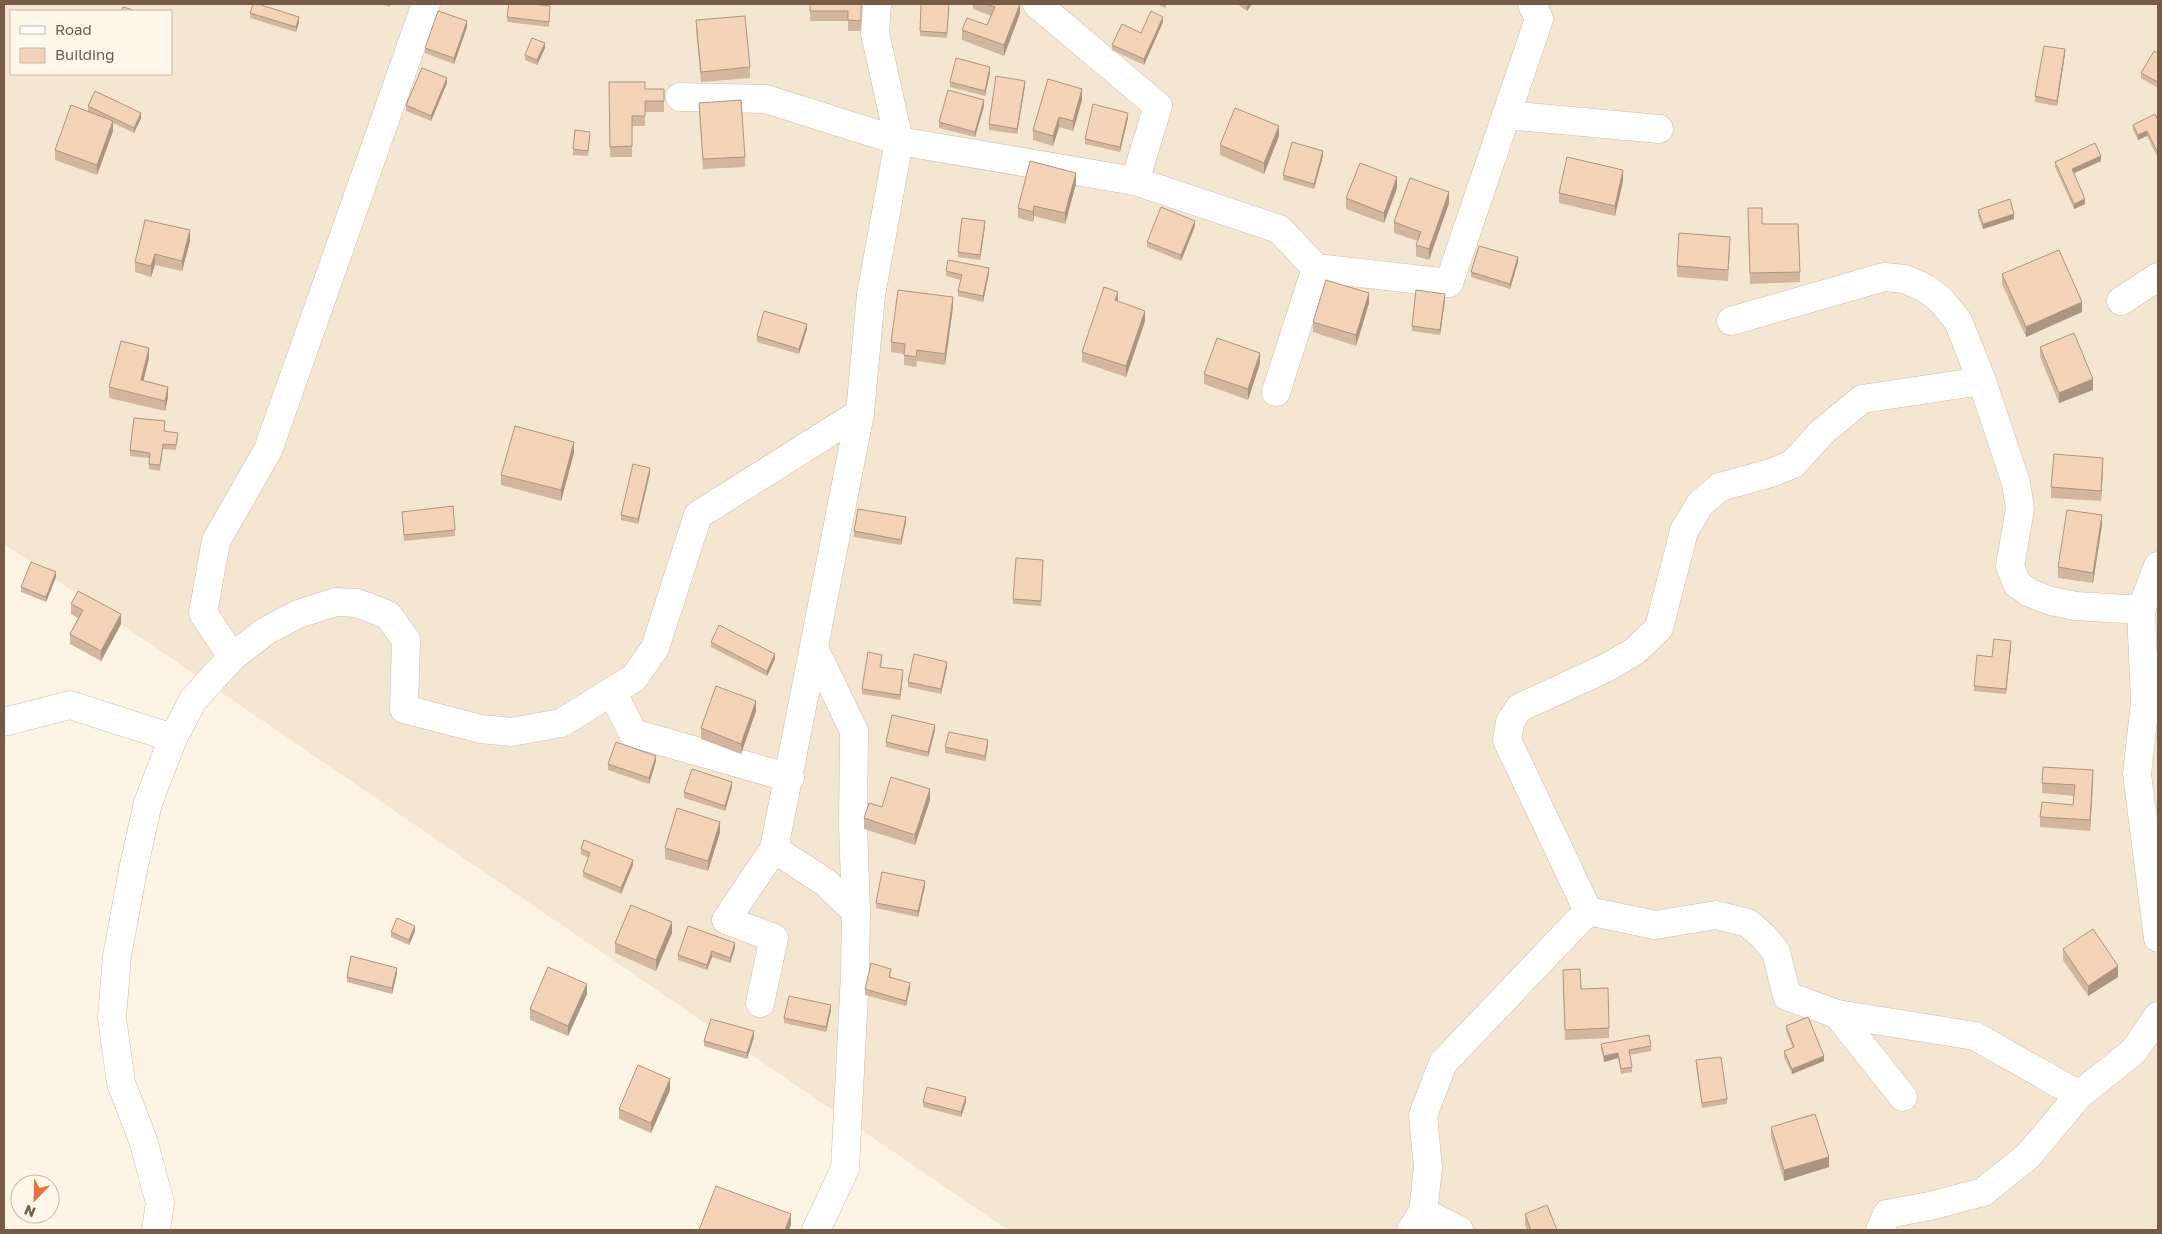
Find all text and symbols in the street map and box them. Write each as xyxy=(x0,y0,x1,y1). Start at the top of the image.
legend xyxy=(10,10,172,75)
text: Road xyxy=(55,20,92,38)
text: Building xyxy=(55,45,115,63)
north arrow xyxy=(10,1174,60,1224)
text: N xyxy=(22,1202,38,1221)

